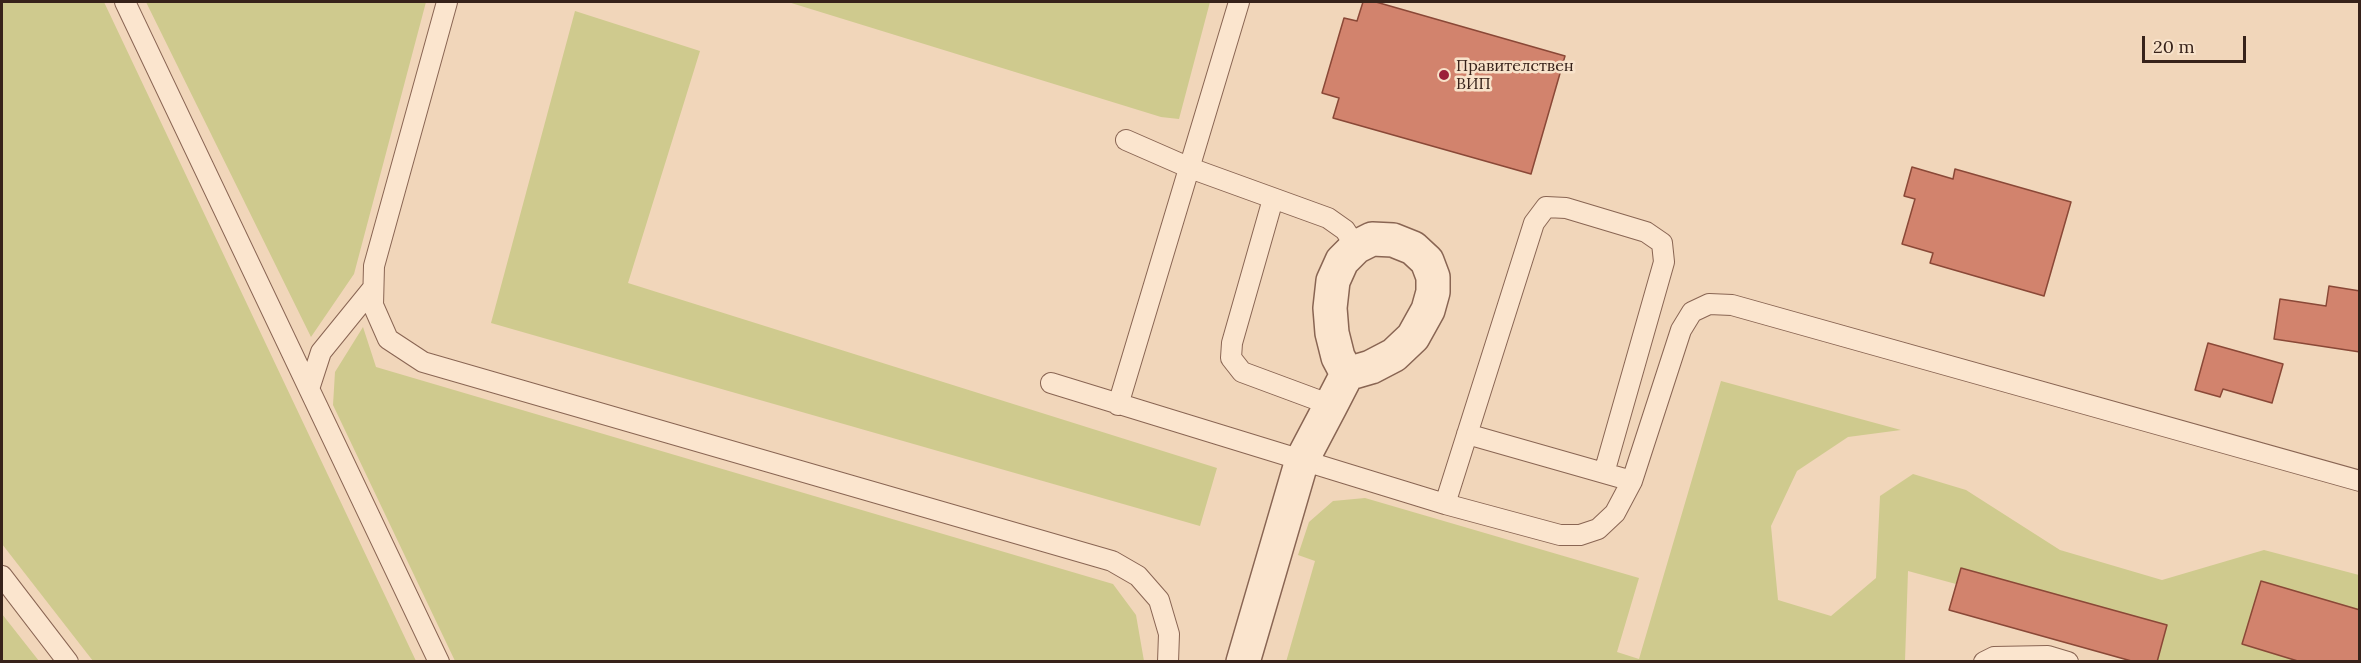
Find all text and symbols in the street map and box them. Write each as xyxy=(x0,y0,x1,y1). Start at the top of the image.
scale bar xyxy=(2145,24,2248,62)
text: 20 m xyxy=(2153,35,2195,58)
place label: Правителствен ВИП xyxy=(1456,56,1574,94)
marker: Правителствен ВИП xyxy=(1437,68,1451,82)

